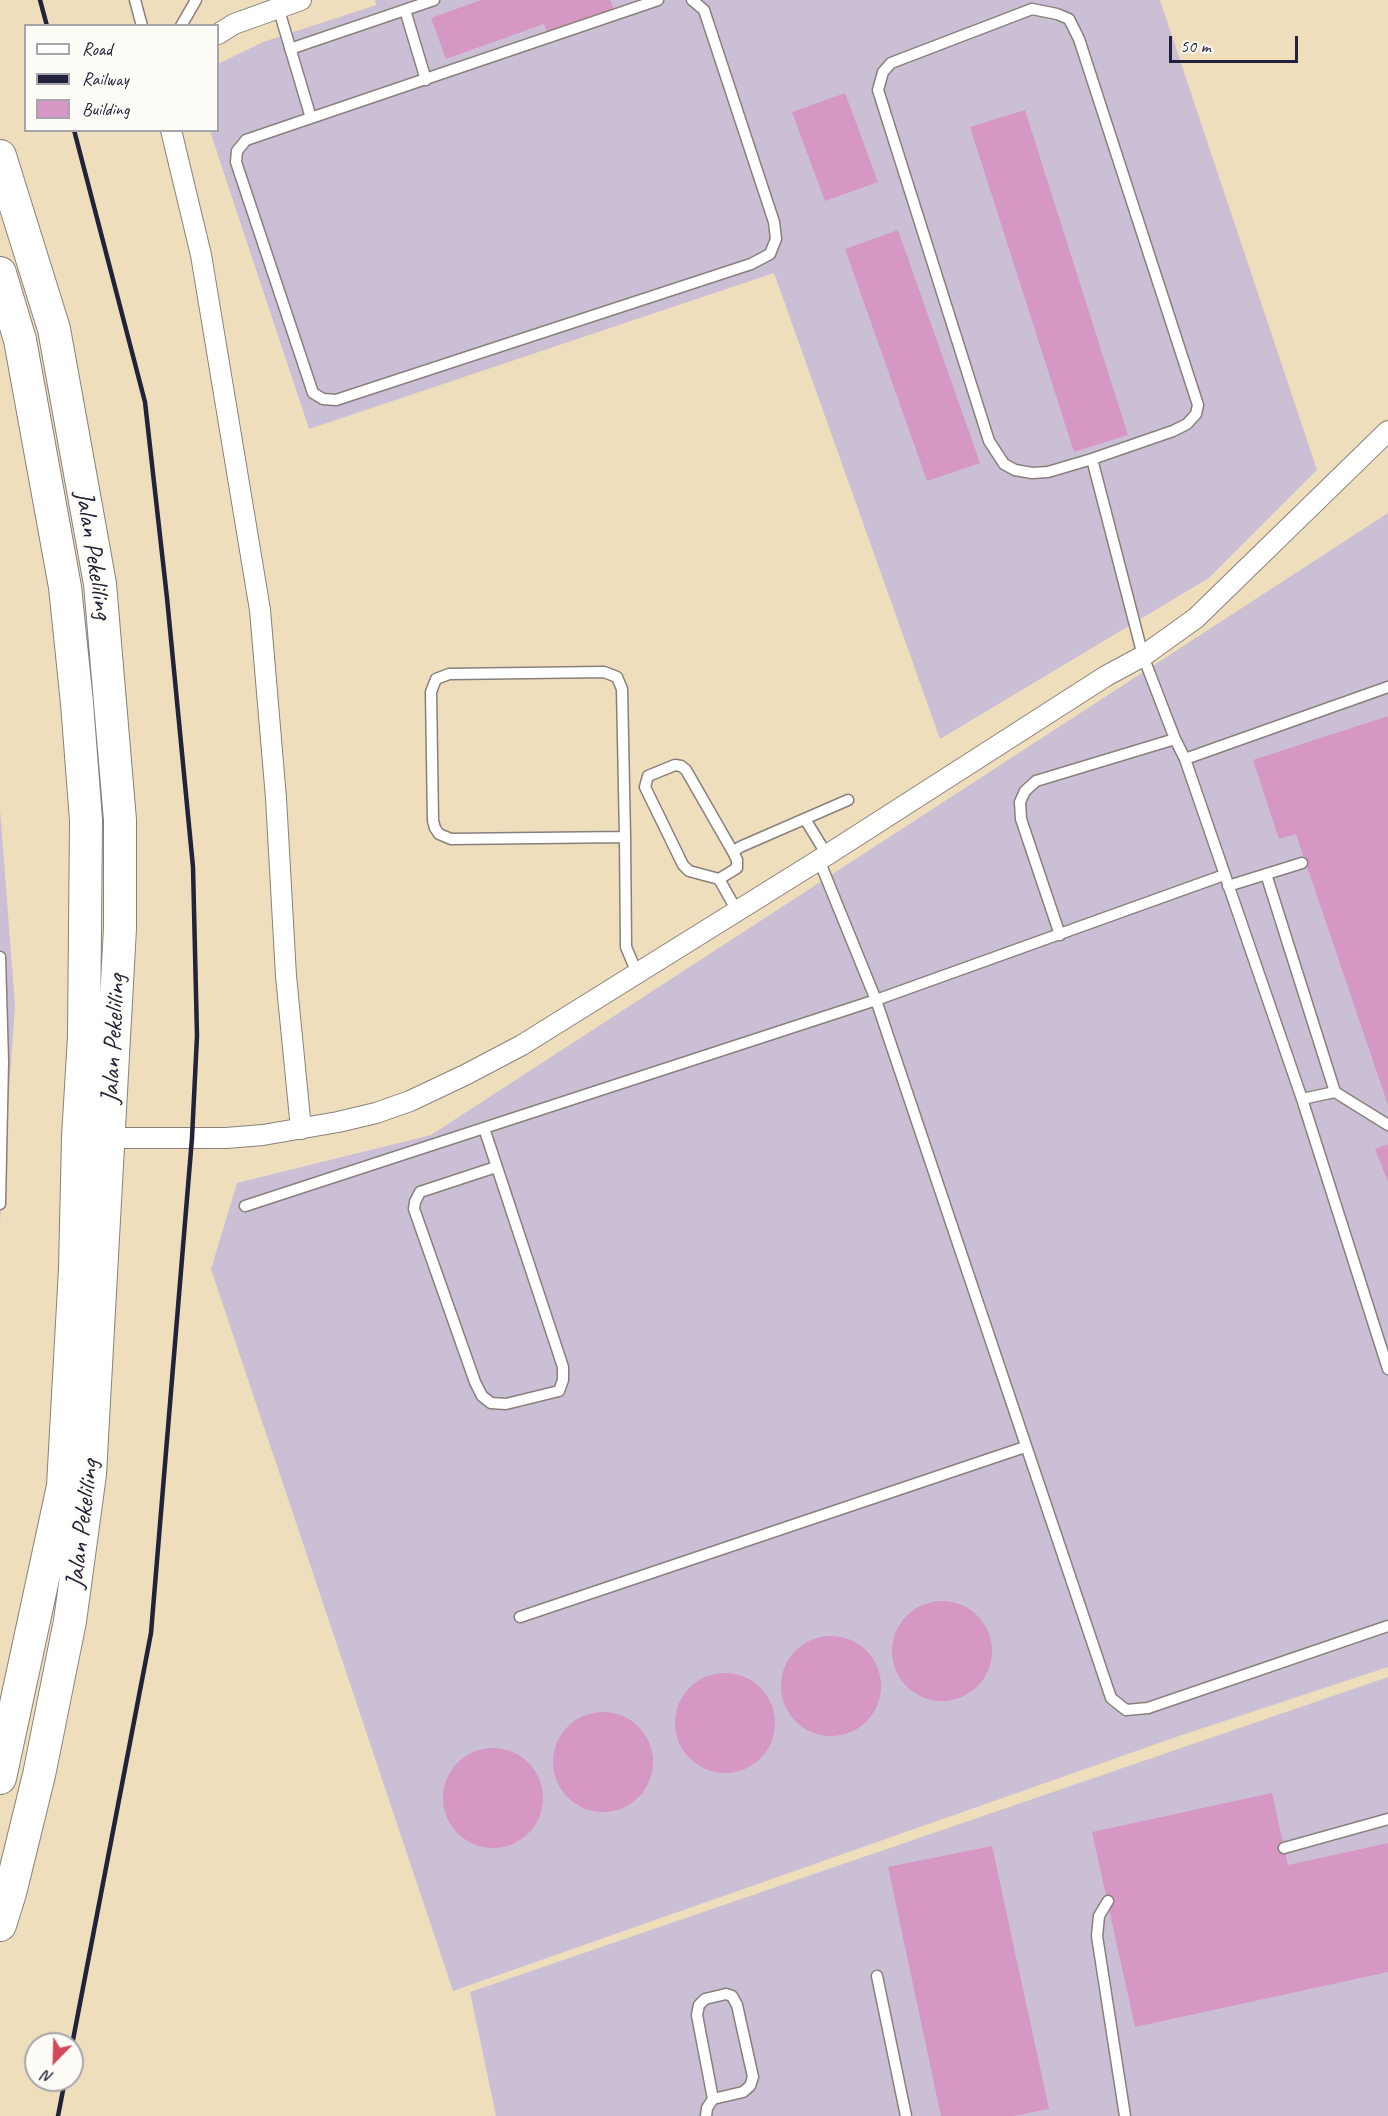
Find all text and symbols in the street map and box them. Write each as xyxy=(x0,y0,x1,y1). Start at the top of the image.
legend xyxy=(24,24,219,132)
scale bar xyxy=(1172,24,1301,62)
text: 50 m xyxy=(1180,35,1211,57)
text: Road xyxy=(82,38,112,60)
text: Railway xyxy=(82,68,129,90)
text: Building xyxy=(82,98,129,120)
street label: Jalan Pekeliling xyxy=(67,489,119,621)
street label: Jalan Pekeliling xyxy=(95,974,133,1104)
street label: Jalan Pekeliling xyxy=(60,1458,106,1590)
north arrow xyxy=(24,2032,84,2092)
text: N xyxy=(39,2066,56,2088)

